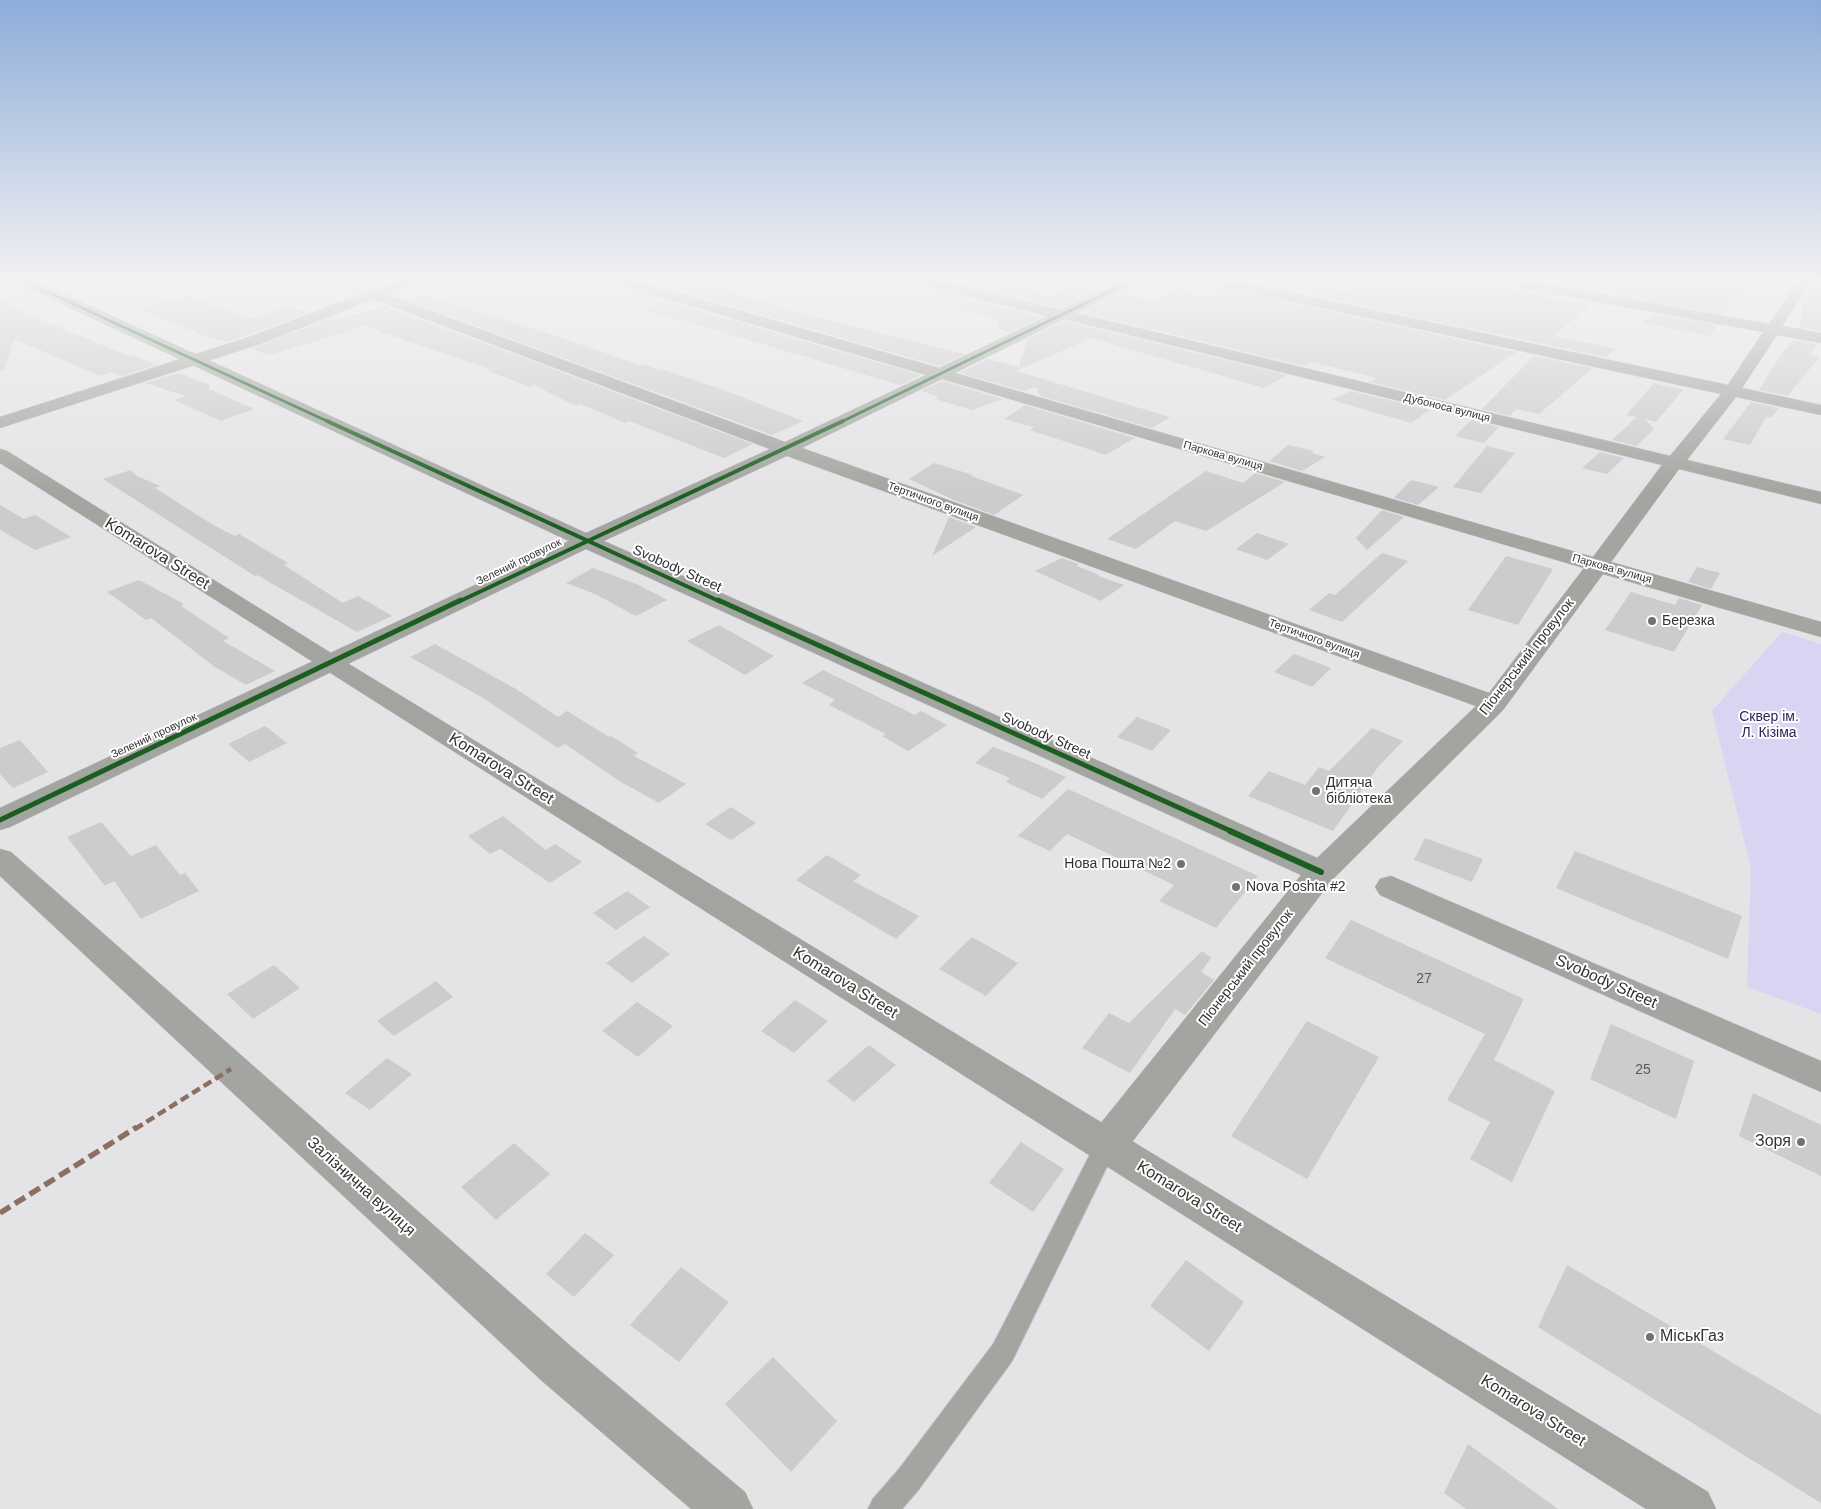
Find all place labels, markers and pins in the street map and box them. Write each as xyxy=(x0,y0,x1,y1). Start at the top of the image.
place label: Березка xyxy=(1662,613,1715,629)
marker: Березка xyxy=(1646,615,1658,627)
place label: Дитяча бібліотека xyxy=(1326,775,1392,808)
marker: Дитяча бібліотека xyxy=(1310,785,1322,797)
place label: Нова Пошта №2 xyxy=(1064,856,1171,872)
marker: Нова Пошта №2 xyxy=(1175,858,1187,870)
place label: Nova Poshta #2 xyxy=(1246,879,1346,895)
marker: Nova Poshta #2 xyxy=(1230,881,1242,893)
place label: Зоря xyxy=(1755,1132,1791,1152)
marker: Зоря xyxy=(1795,1136,1807,1148)
place label: МіськГаз xyxy=(1660,1327,1724,1347)
marker: МіськГаз xyxy=(1644,1331,1656,1343)

